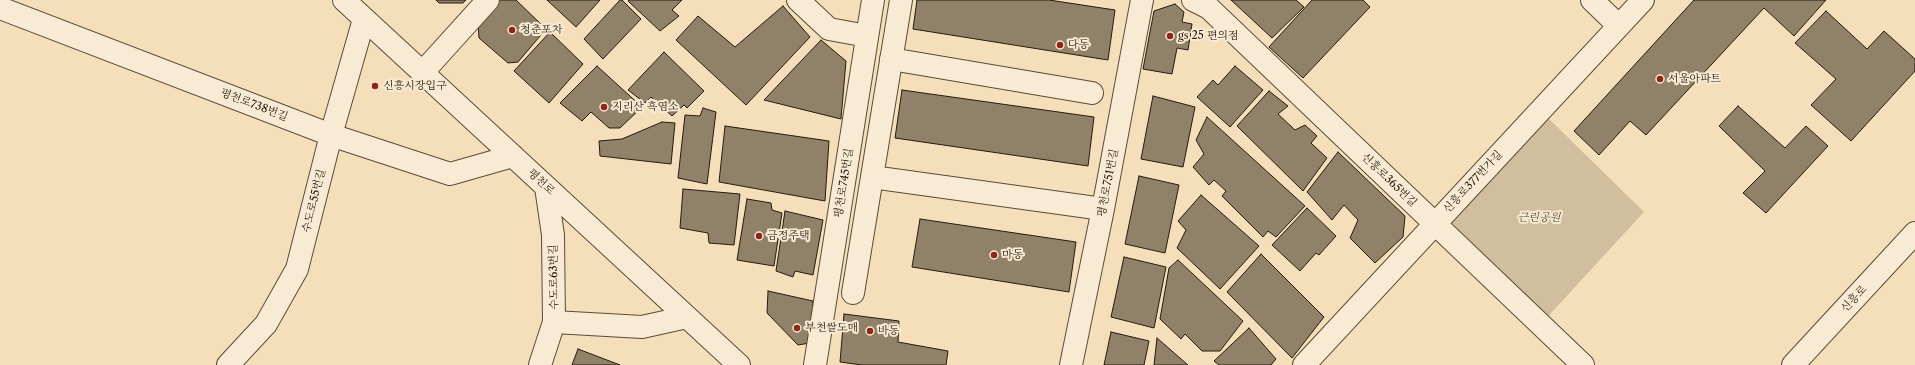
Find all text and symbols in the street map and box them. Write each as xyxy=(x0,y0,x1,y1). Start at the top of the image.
place label: 청춘포차 xyxy=(520,23,563,37)
marker: 청춘포차 xyxy=(507,25,517,35)
place label: gs 25 편의점 xyxy=(1178,29,1239,43)
marker: gs 25 편의점 xyxy=(1165,31,1175,41)
place label: 다동 xyxy=(1068,38,1089,52)
marker: 다동 xyxy=(1055,40,1065,50)
place label: 서울아파트 xyxy=(1668,72,1721,86)
marker: 서울아파트 xyxy=(1655,74,1665,84)
place label: 신흥시장입구 xyxy=(383,79,447,93)
marker: 신흥시장입구 xyxy=(370,81,380,91)
street label: 평천로738번길 xyxy=(218,86,290,124)
place label: 지리산 흑염소 xyxy=(612,100,679,114)
marker: 지리산 흑염소 xyxy=(599,102,609,112)
street label: 평천로745번길 xyxy=(832,147,856,219)
street label: 평천로751번길 xyxy=(1095,148,1121,218)
street label: 신흥로377번가길 xyxy=(1441,148,1505,216)
street label: 신흥로365번길 xyxy=(1359,150,1419,210)
street label: 평천로 xyxy=(525,166,557,198)
street label: 수도로55번길 xyxy=(300,168,328,234)
park label: 근린공원 xyxy=(1518,211,1560,225)
place label: 금정주택 xyxy=(767,229,810,243)
marker: 금정주택 xyxy=(754,231,764,241)
street label: 수도로63번길 xyxy=(547,244,561,310)
place label: 마동 xyxy=(1002,248,1023,262)
marker: 마동 xyxy=(989,250,999,260)
street label: 신흥로 xyxy=(1838,283,1870,315)
place label: 부천쌀도매 xyxy=(805,321,858,335)
marker: 부천쌀도매 xyxy=(792,323,802,333)
place label: 바동 xyxy=(878,324,899,338)
marker: 바동 xyxy=(865,326,875,336)

